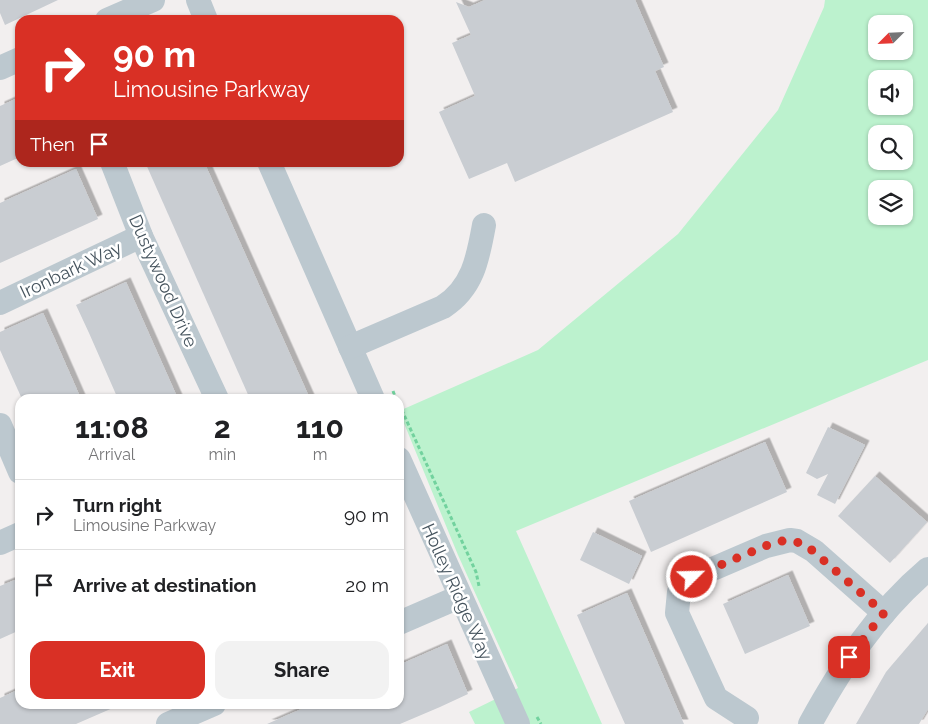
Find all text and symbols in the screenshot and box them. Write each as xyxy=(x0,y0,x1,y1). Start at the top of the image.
north arrow xyxy=(868,15,912,60)
map controls xyxy=(868,15,913,225)
text: 90 m xyxy=(113,34,196,75)
icon: right xyxy=(30,35,95,100)
button: sound xyxy=(868,70,913,115)
text: Limousine Parkway xyxy=(113,76,310,102)
button: search xyxy=(868,125,913,170)
icon: arrive xyxy=(85,130,113,158)
text: Then xyxy=(30,133,75,155)
button: layers xyxy=(868,180,913,225)
street label: Dustywood Drive xyxy=(125,211,202,351)
street label: Ironbark Way xyxy=(17,237,125,302)
text: 11:08 xyxy=(75,410,149,445)
text: 2 xyxy=(214,410,231,445)
text: 110 xyxy=(296,410,344,445)
text: Arrival xyxy=(88,445,135,464)
text: min xyxy=(209,445,236,464)
text: m xyxy=(313,445,327,464)
text: Turn right xyxy=(73,494,162,516)
icon: right xyxy=(30,501,58,529)
text: 90 m xyxy=(344,504,389,526)
text: Limousine Parkway xyxy=(73,516,216,535)
street label: Holley Ridge Way xyxy=(418,520,497,664)
position arrow xyxy=(665,550,717,602)
icon: arrive xyxy=(30,571,58,599)
text: Arrive at destination xyxy=(73,574,257,596)
text: 20 m xyxy=(345,574,389,596)
pin xyxy=(828,636,870,678)
button: Exit xyxy=(30,641,205,699)
button: Share xyxy=(215,641,389,699)
icon: arrive xyxy=(835,643,863,671)

